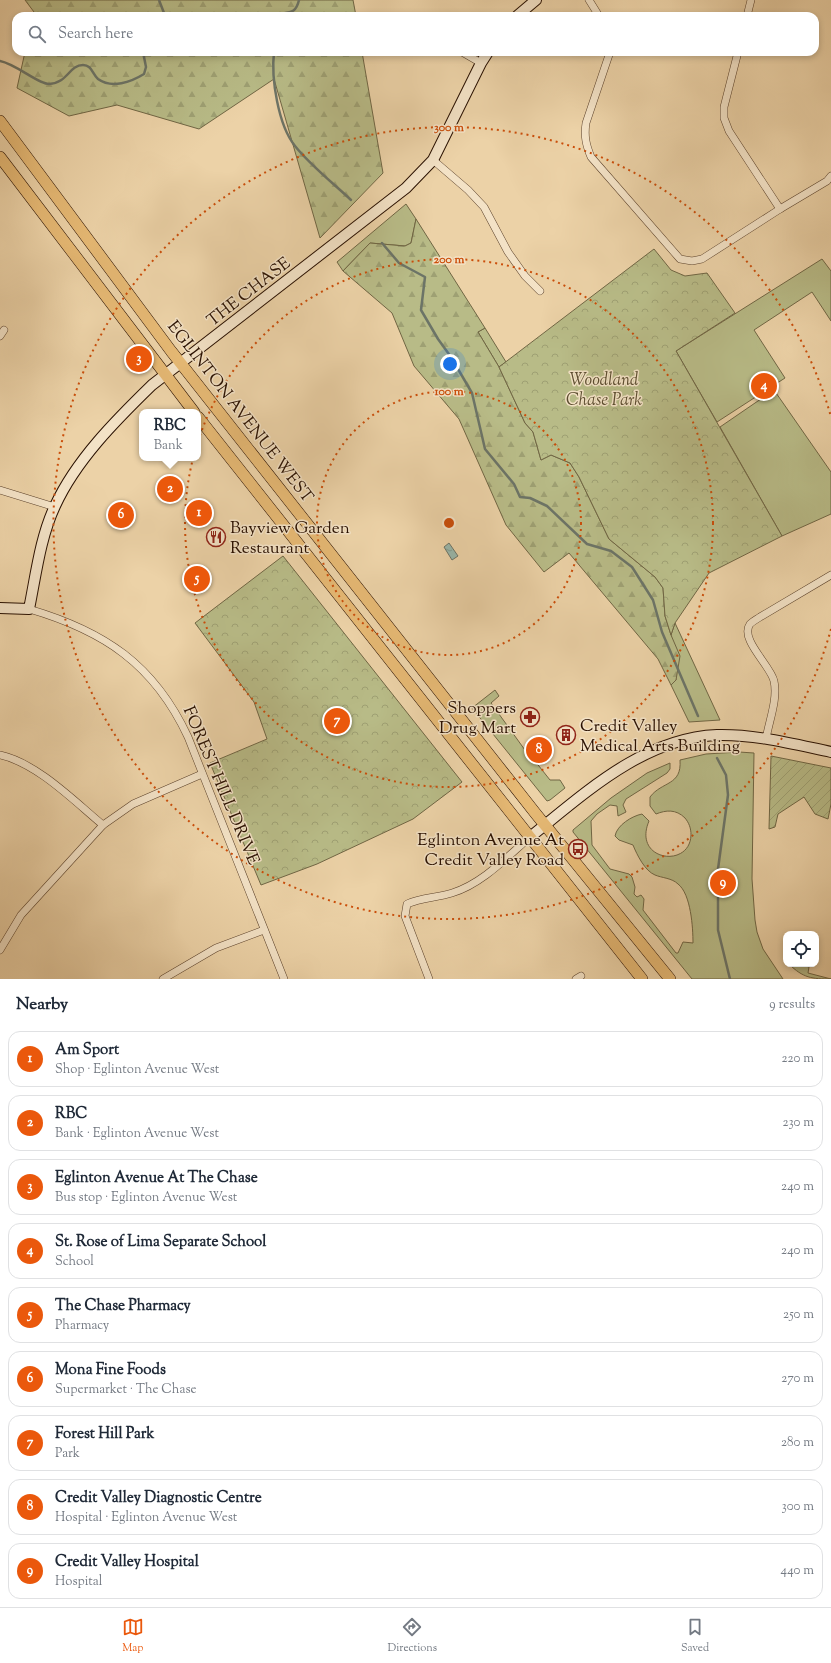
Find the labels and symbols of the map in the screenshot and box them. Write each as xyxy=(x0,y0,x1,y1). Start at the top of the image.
text: 300 m xyxy=(434,119,464,137)
text: 200 m xyxy=(434,251,464,269)
street label: THE CHASE xyxy=(202,252,296,333)
street label: EGLINTON AVENUE WEST xyxy=(161,316,318,508)
pin: 3 xyxy=(126,344,152,374)
your location xyxy=(440,354,460,374)
park label: Woodland Chase Park xyxy=(566,369,642,413)
pin: 4 xyxy=(751,371,777,401)
text: 100 m xyxy=(433,383,464,401)
pin: 2 xyxy=(157,474,183,504)
pin: 1 xyxy=(186,498,212,528)
pin: 6 xyxy=(108,500,134,530)
centre of rings xyxy=(442,516,456,530)
place label: Bayview Garden Restaurant xyxy=(230,517,350,561)
restaurant icon: Bayview Garden Restaurant xyxy=(205,526,227,548)
pin: 5 xyxy=(184,564,210,594)
place label: Shoppers Drug Mart xyxy=(439,697,516,741)
street label: FOREST HILL DRIVE xyxy=(176,703,265,869)
pin: 7 xyxy=(324,706,350,736)
pharmacy icon: Shoppers Drug Mart xyxy=(519,706,541,728)
place label: Credit Valley Medical Arts Building xyxy=(580,715,740,759)
building icon: Credit Valley Medical Arts Building xyxy=(555,724,577,746)
pin: 8 xyxy=(526,735,552,765)
place label: Eglinton Avenue At Credit Valley Road xyxy=(417,829,564,873)
bus stop icon: Eglinton Avenue At Credit Valley Road xyxy=(567,838,589,860)
pin: 9 xyxy=(710,868,736,898)

